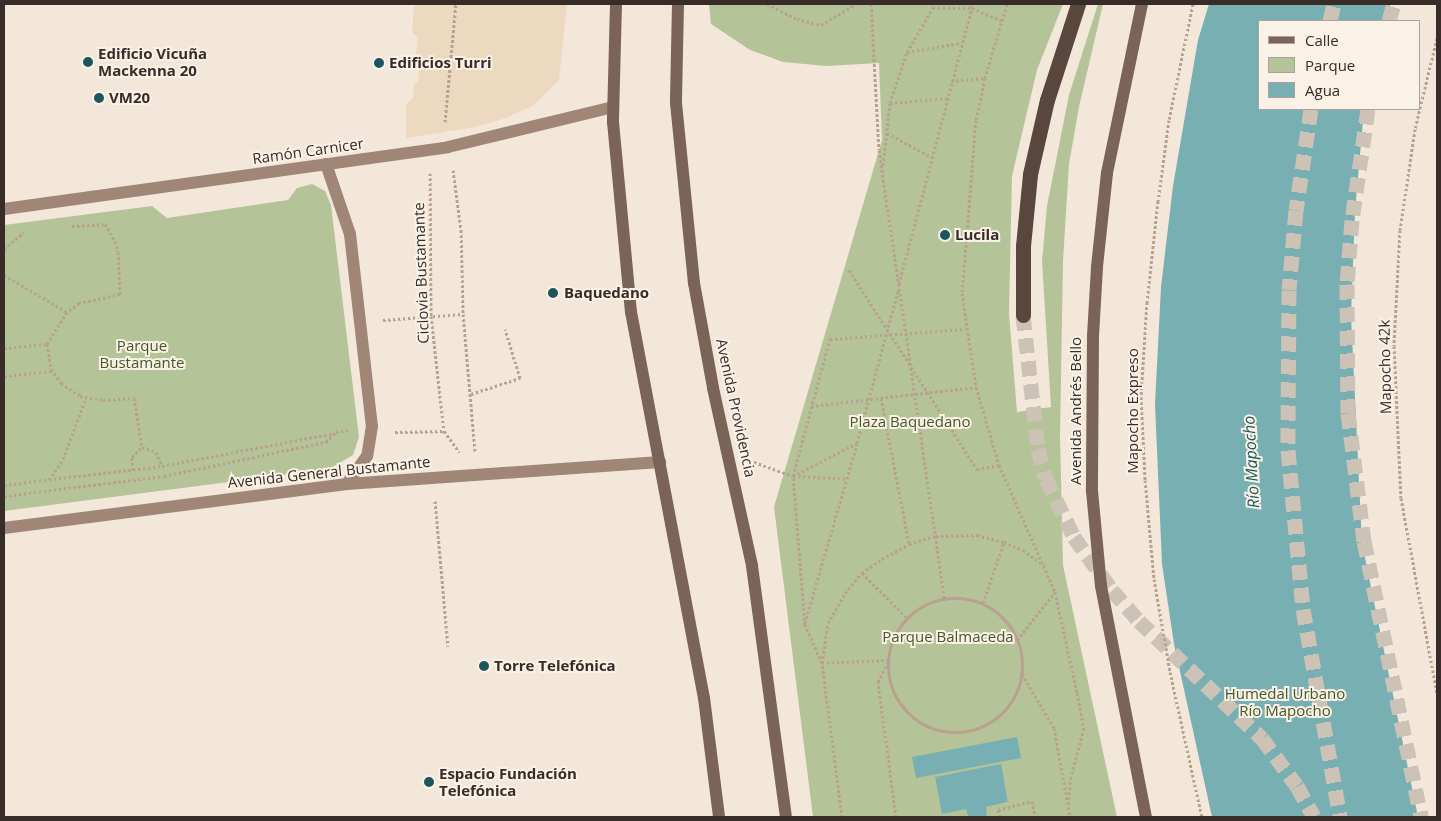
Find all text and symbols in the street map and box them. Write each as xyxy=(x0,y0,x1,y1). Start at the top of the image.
legend xyxy=(1258,20,1421,110)
text: Calle xyxy=(1305,30,1339,50)
place label: Edificio Vicuña Mackenna 20 xyxy=(98,44,207,79)
place label: Edificios Turri xyxy=(389,54,492,72)
text: Parque xyxy=(1305,55,1355,75)
marker: Edificio Vicuña Mackenna 20 xyxy=(82,56,94,68)
marker: Edificios Turri xyxy=(373,57,385,69)
text: Agua xyxy=(1305,80,1340,100)
place label: VM20 xyxy=(109,89,150,107)
marker: VM20 xyxy=(93,92,105,104)
street label: Ramón Carnicer xyxy=(251,134,365,168)
street label: Ciclovia Bustamante xyxy=(410,202,432,344)
place label: Lucila xyxy=(955,226,999,244)
marker: Lucila xyxy=(939,229,951,241)
place label: Baquedano xyxy=(564,284,649,302)
marker: Baquedano xyxy=(546,286,560,300)
street label: Mapocho 42k xyxy=(1375,320,1395,414)
park label: Parque Bustamante xyxy=(100,336,184,371)
street label: Avenida Providencia xyxy=(713,337,759,479)
street label: Avenida Andrés Bello xyxy=(1067,337,1085,485)
street label: Mapocho Expreso xyxy=(1124,348,1142,474)
park label: Plaza Baquedano xyxy=(850,413,970,431)
water label: Río Mapocho xyxy=(1239,415,1263,509)
street label: Avenida General Bustamante xyxy=(227,452,431,492)
park label: Parque Balmaceda xyxy=(882,628,1014,646)
place label: Torre Telefónica xyxy=(494,657,616,675)
marker: Torre Telefónica xyxy=(478,660,490,672)
park label: Humedal Urbano Río Mapocho xyxy=(1225,684,1345,719)
place label: Espacio Fundación Telefónica xyxy=(439,764,577,799)
marker: Espacio Fundación Telefónica xyxy=(423,776,435,788)

